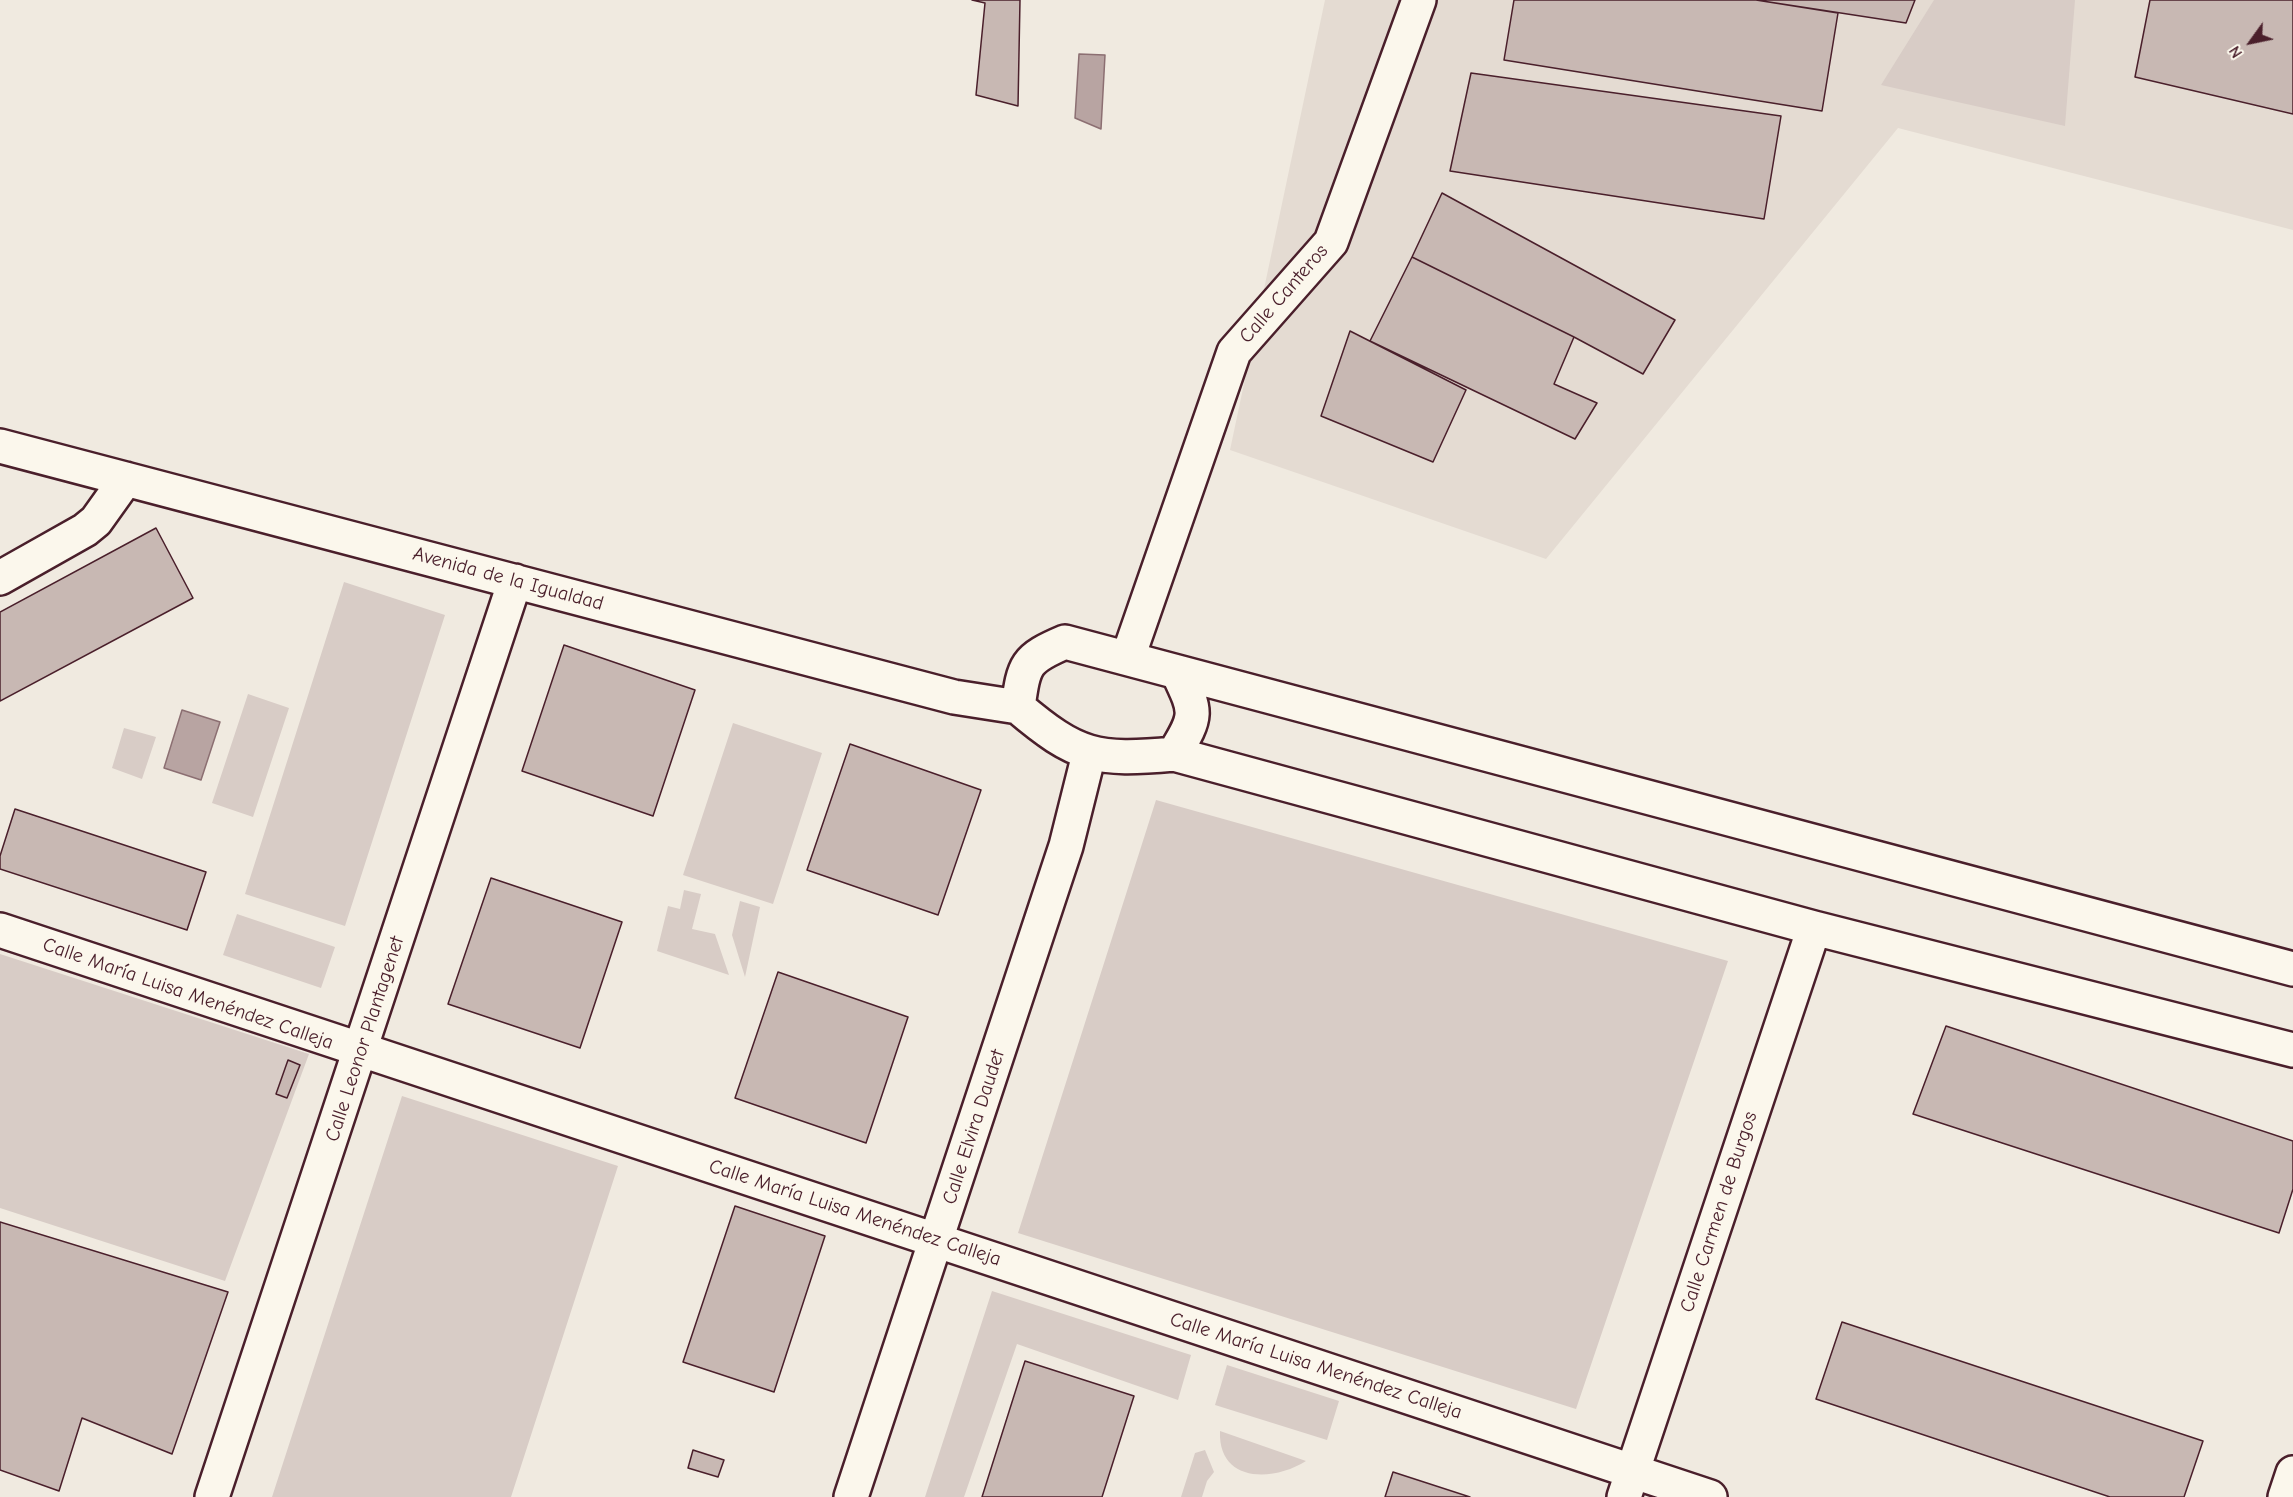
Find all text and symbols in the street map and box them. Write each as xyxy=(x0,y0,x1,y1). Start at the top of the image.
north arrow xyxy=(2221,12,2281,72)
text: N xyxy=(2226,43,2246,61)
street label: Calle Canteros xyxy=(1235,240,1333,348)
street label: Avenida de la Igualdad xyxy=(410,542,606,616)
street label: Calle María Luisa Menéndez Calleja xyxy=(40,933,336,1055)
street label: Calle Leonor Plantagenet xyxy=(320,933,410,1145)
street label: Calle Elvira Daudet xyxy=(938,1047,1010,1207)
street label: Calle Carmen de Burgos xyxy=(1675,1109,1763,1315)
street label: Calle María Luisa Menéndez Calleja xyxy=(706,1154,1004,1272)
street label: Calle María Luisa Menéndez Calleja xyxy=(1167,1307,1465,1425)

